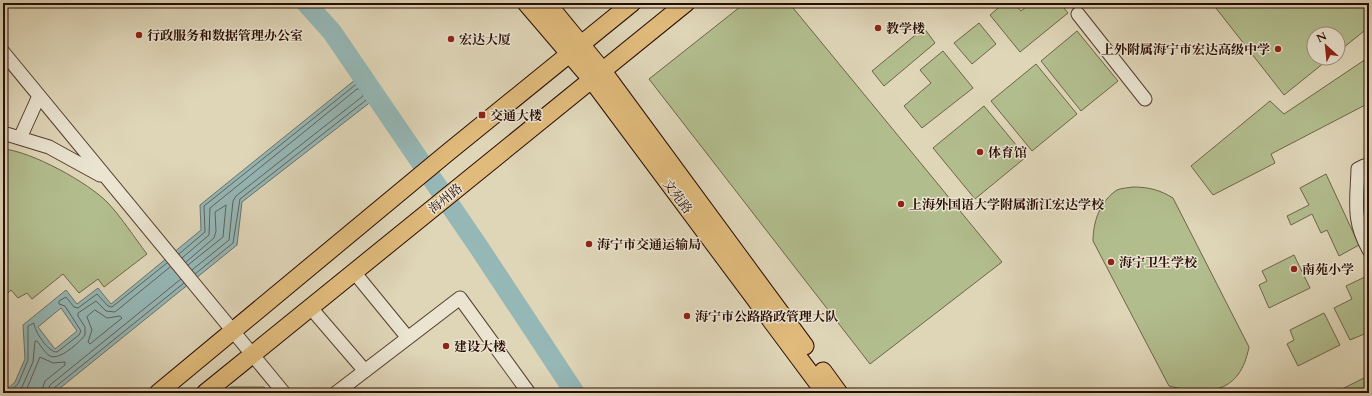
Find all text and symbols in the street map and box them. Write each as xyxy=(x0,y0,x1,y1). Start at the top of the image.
place label: 教学楼 xyxy=(886,20,925,38)
marker: 教学楼 xyxy=(873,23,883,33)
north arrow xyxy=(1306,26,1346,66)
place label: 行政服务和数据管理办公室 xyxy=(147,27,303,45)
text: N xyxy=(1314,28,1330,46)
marker: 行政服务和数据管理办公室 xyxy=(134,30,144,40)
place label: 宏达大厦 xyxy=(459,31,511,49)
marker: 宏达大厦 xyxy=(446,34,456,44)
place label: 上外附属海宁市宏达高级中学 xyxy=(1101,41,1270,59)
marker: 上外附属海宁市宏达高级中学 xyxy=(1273,44,1283,54)
place label: 交通大楼 xyxy=(490,107,542,125)
marker: 交通大楼 xyxy=(477,110,487,120)
place label: 体育馆 xyxy=(988,144,1027,162)
marker: 体育馆 xyxy=(975,147,985,157)
street label: 文苑路 xyxy=(658,176,696,218)
street label: 海州路 xyxy=(425,180,466,218)
place label: 上海外国语大学附属浙江宏达学校 xyxy=(909,196,1104,214)
marker: 上海外国语大学附属浙江宏达学校 xyxy=(896,199,906,209)
place label: 海宁市交通运输局 xyxy=(597,236,701,254)
marker: 海宁市交通运输局 xyxy=(584,239,594,249)
place label: 海宁卫生学校 xyxy=(1119,254,1197,272)
marker: 海宁卫生学校 xyxy=(1106,257,1116,267)
place label: 南苑小学 xyxy=(1302,261,1354,279)
marker: 南苑小学 xyxy=(1289,264,1299,274)
place label: 海宁市公路路政管理大队 xyxy=(695,308,838,326)
marker: 海宁市公路路政管理大队 xyxy=(682,311,692,321)
place label: 建设大楼 xyxy=(454,338,506,356)
marker: 建设大楼 xyxy=(441,341,451,351)

